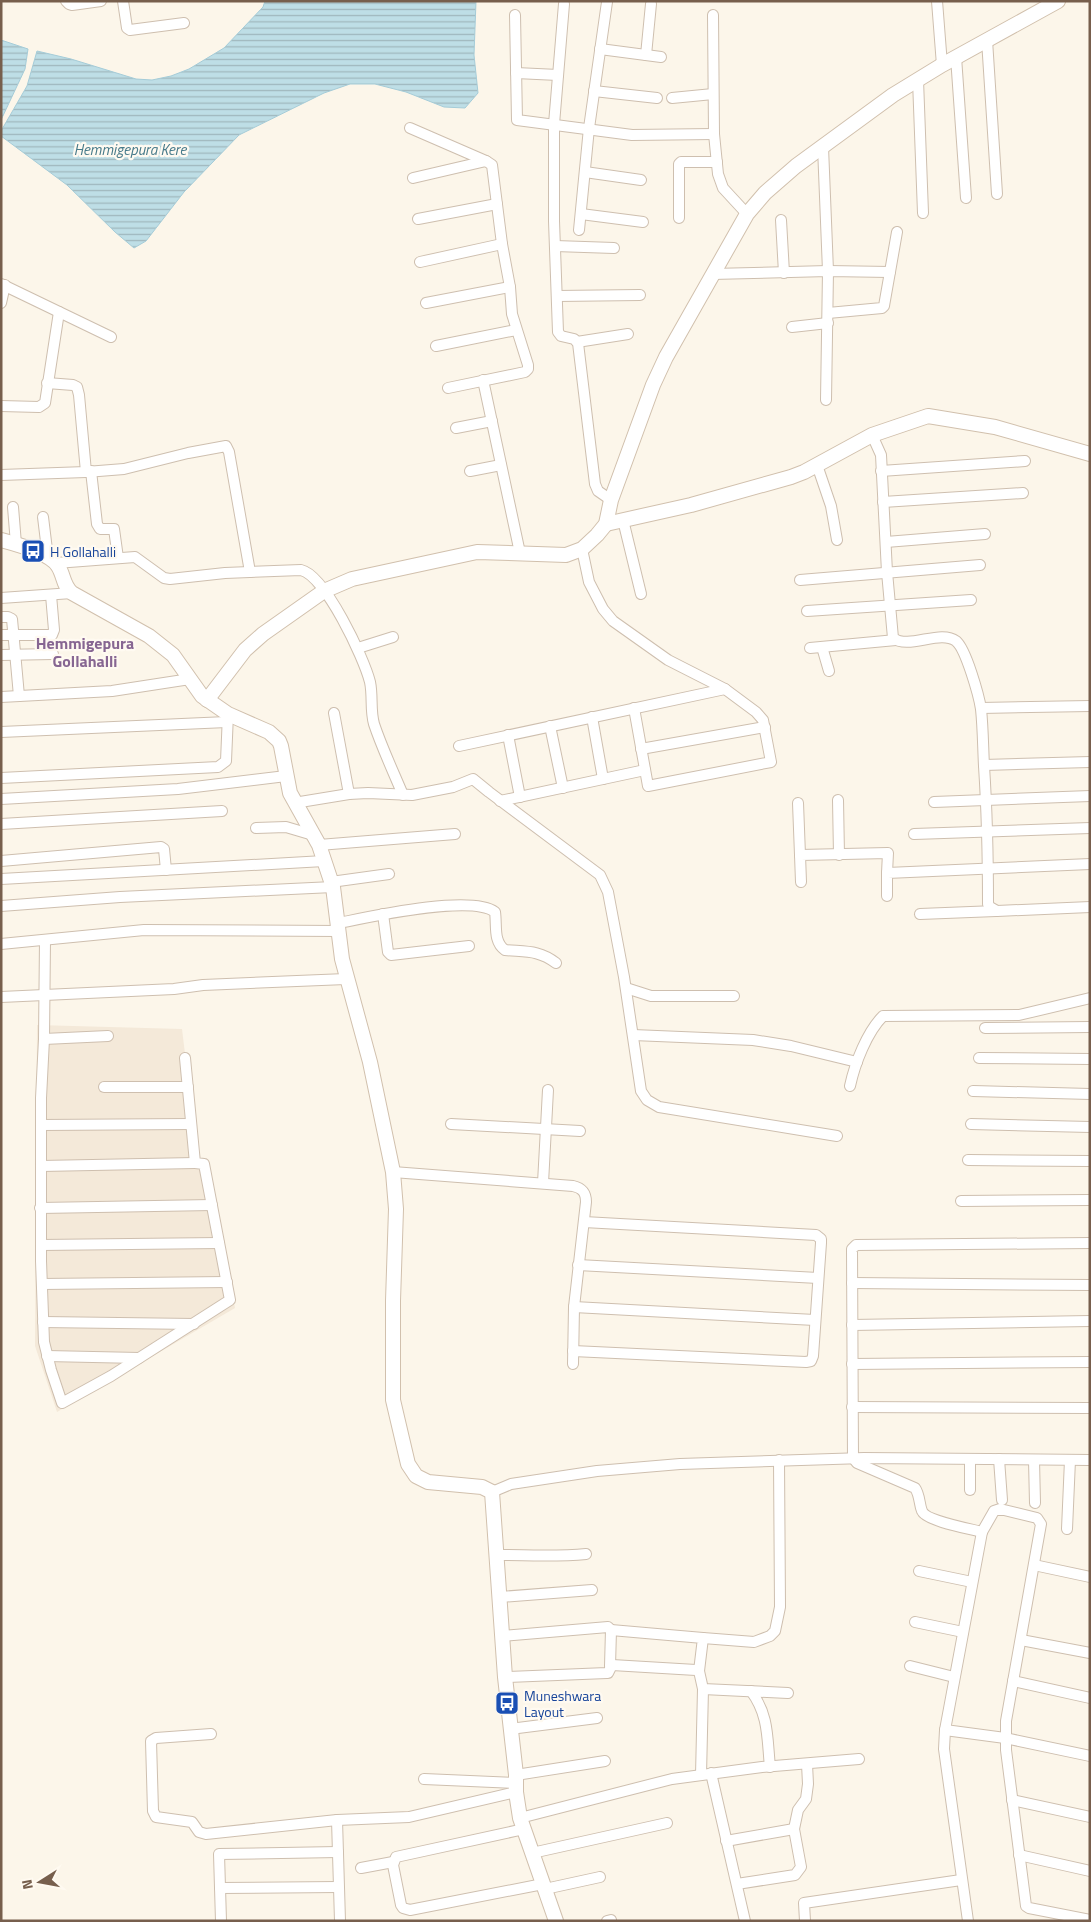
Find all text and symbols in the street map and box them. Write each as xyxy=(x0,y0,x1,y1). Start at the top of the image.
water label: Hemmigepura Kere xyxy=(74,138,187,161)
bus stop icon: H Gollahalli xyxy=(20,538,46,564)
place label: H Gollahalli xyxy=(50,541,116,562)
district label: Hemmigepura Gollahalli xyxy=(36,631,134,673)
place label: Muneshwara Layout xyxy=(524,1685,601,1722)
bus stop icon: Muneshwara Layout xyxy=(494,1690,520,1716)
north arrow xyxy=(15,1857,65,1907)
text: N xyxy=(16,1878,38,1891)

